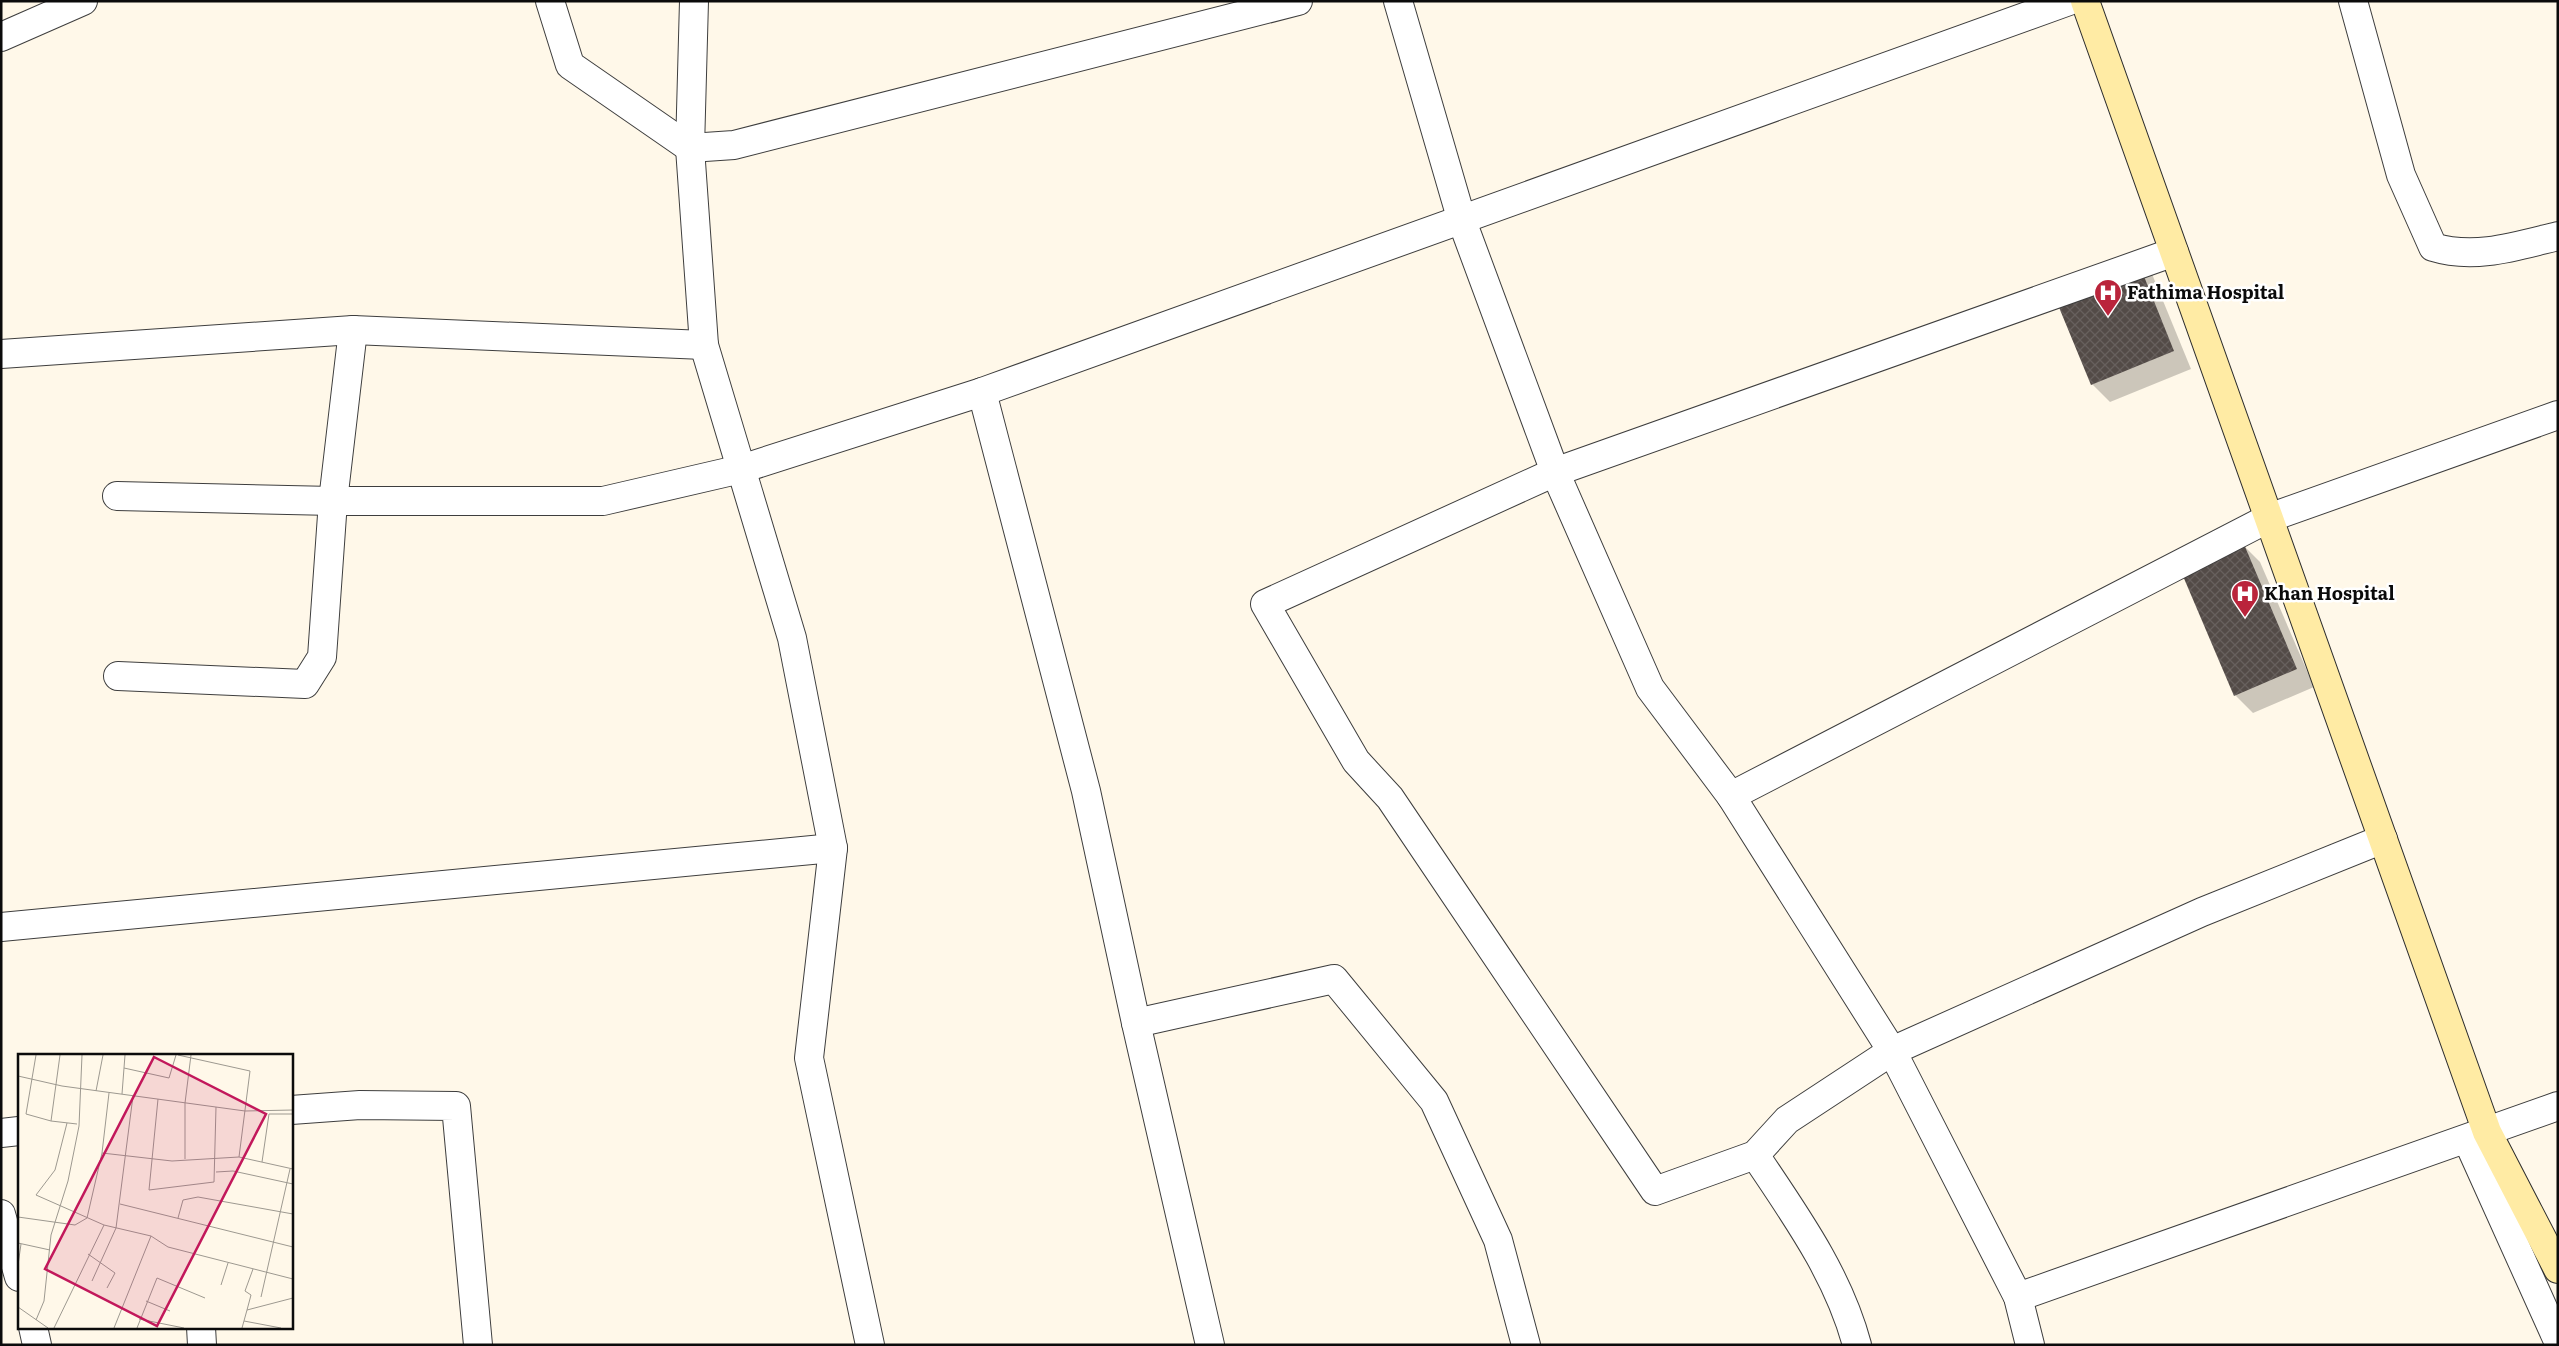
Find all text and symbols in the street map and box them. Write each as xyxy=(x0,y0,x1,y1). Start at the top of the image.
hospital icon: Fathima Hospital xyxy=(2093,278,2123,317)
place label: Fathima Hospital xyxy=(2127,278,2285,305)
hospital icon: Khan Hospital xyxy=(2230,579,2260,618)
place label: Khan Hospital xyxy=(2264,579,2395,606)
inset map xyxy=(18,1054,292,1328)

